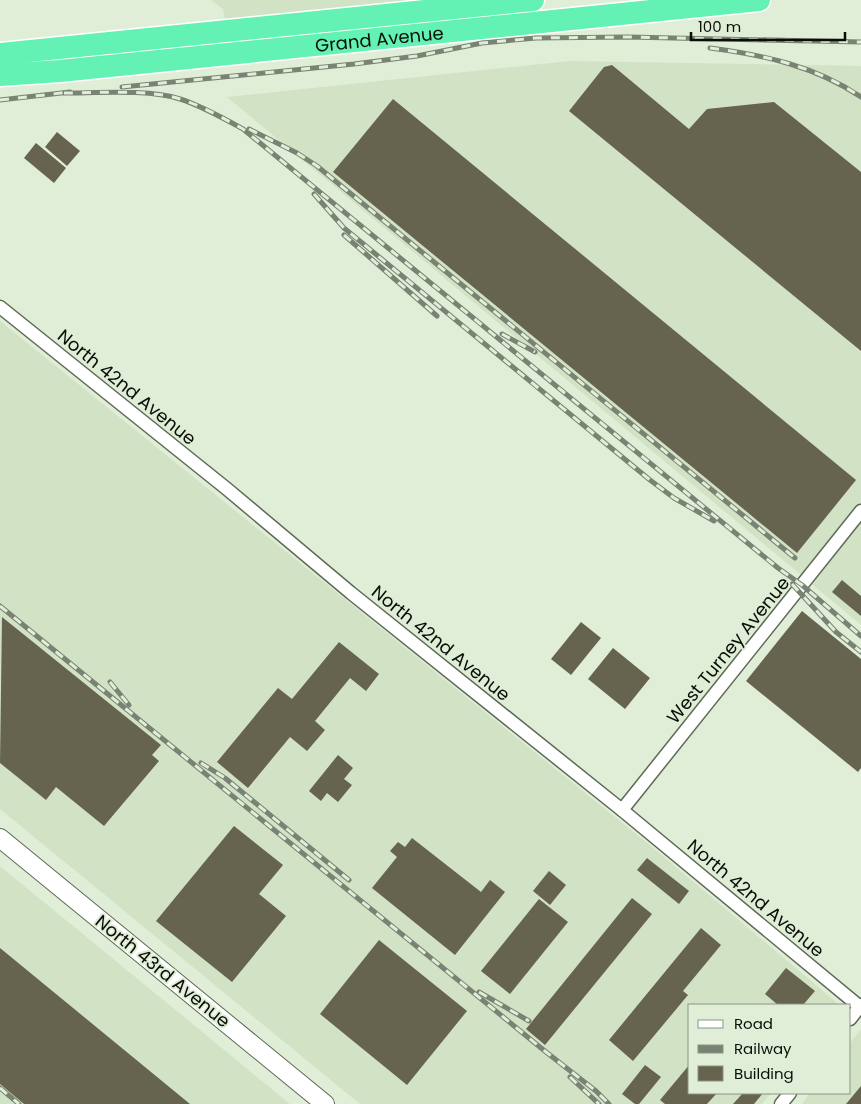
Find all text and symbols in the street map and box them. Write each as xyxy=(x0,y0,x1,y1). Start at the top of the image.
scale bar xyxy=(691,10,845,42)
text: 100 m xyxy=(698,16,741,37)
street label: Grand Avenue xyxy=(314,20,445,58)
street label: North 42nd Avenue xyxy=(52,323,202,451)
street label: West Turney Avenue xyxy=(661,571,795,729)
street label: North 42nd Avenue xyxy=(366,579,516,707)
street label: North 42nd Avenue xyxy=(682,833,830,963)
street label: North 43rd Avenue xyxy=(90,909,236,1033)
legend xyxy=(688,1004,851,1094)
text: Road xyxy=(734,1013,773,1034)
text: Railway xyxy=(734,1038,792,1059)
text: Building xyxy=(734,1063,794,1084)

